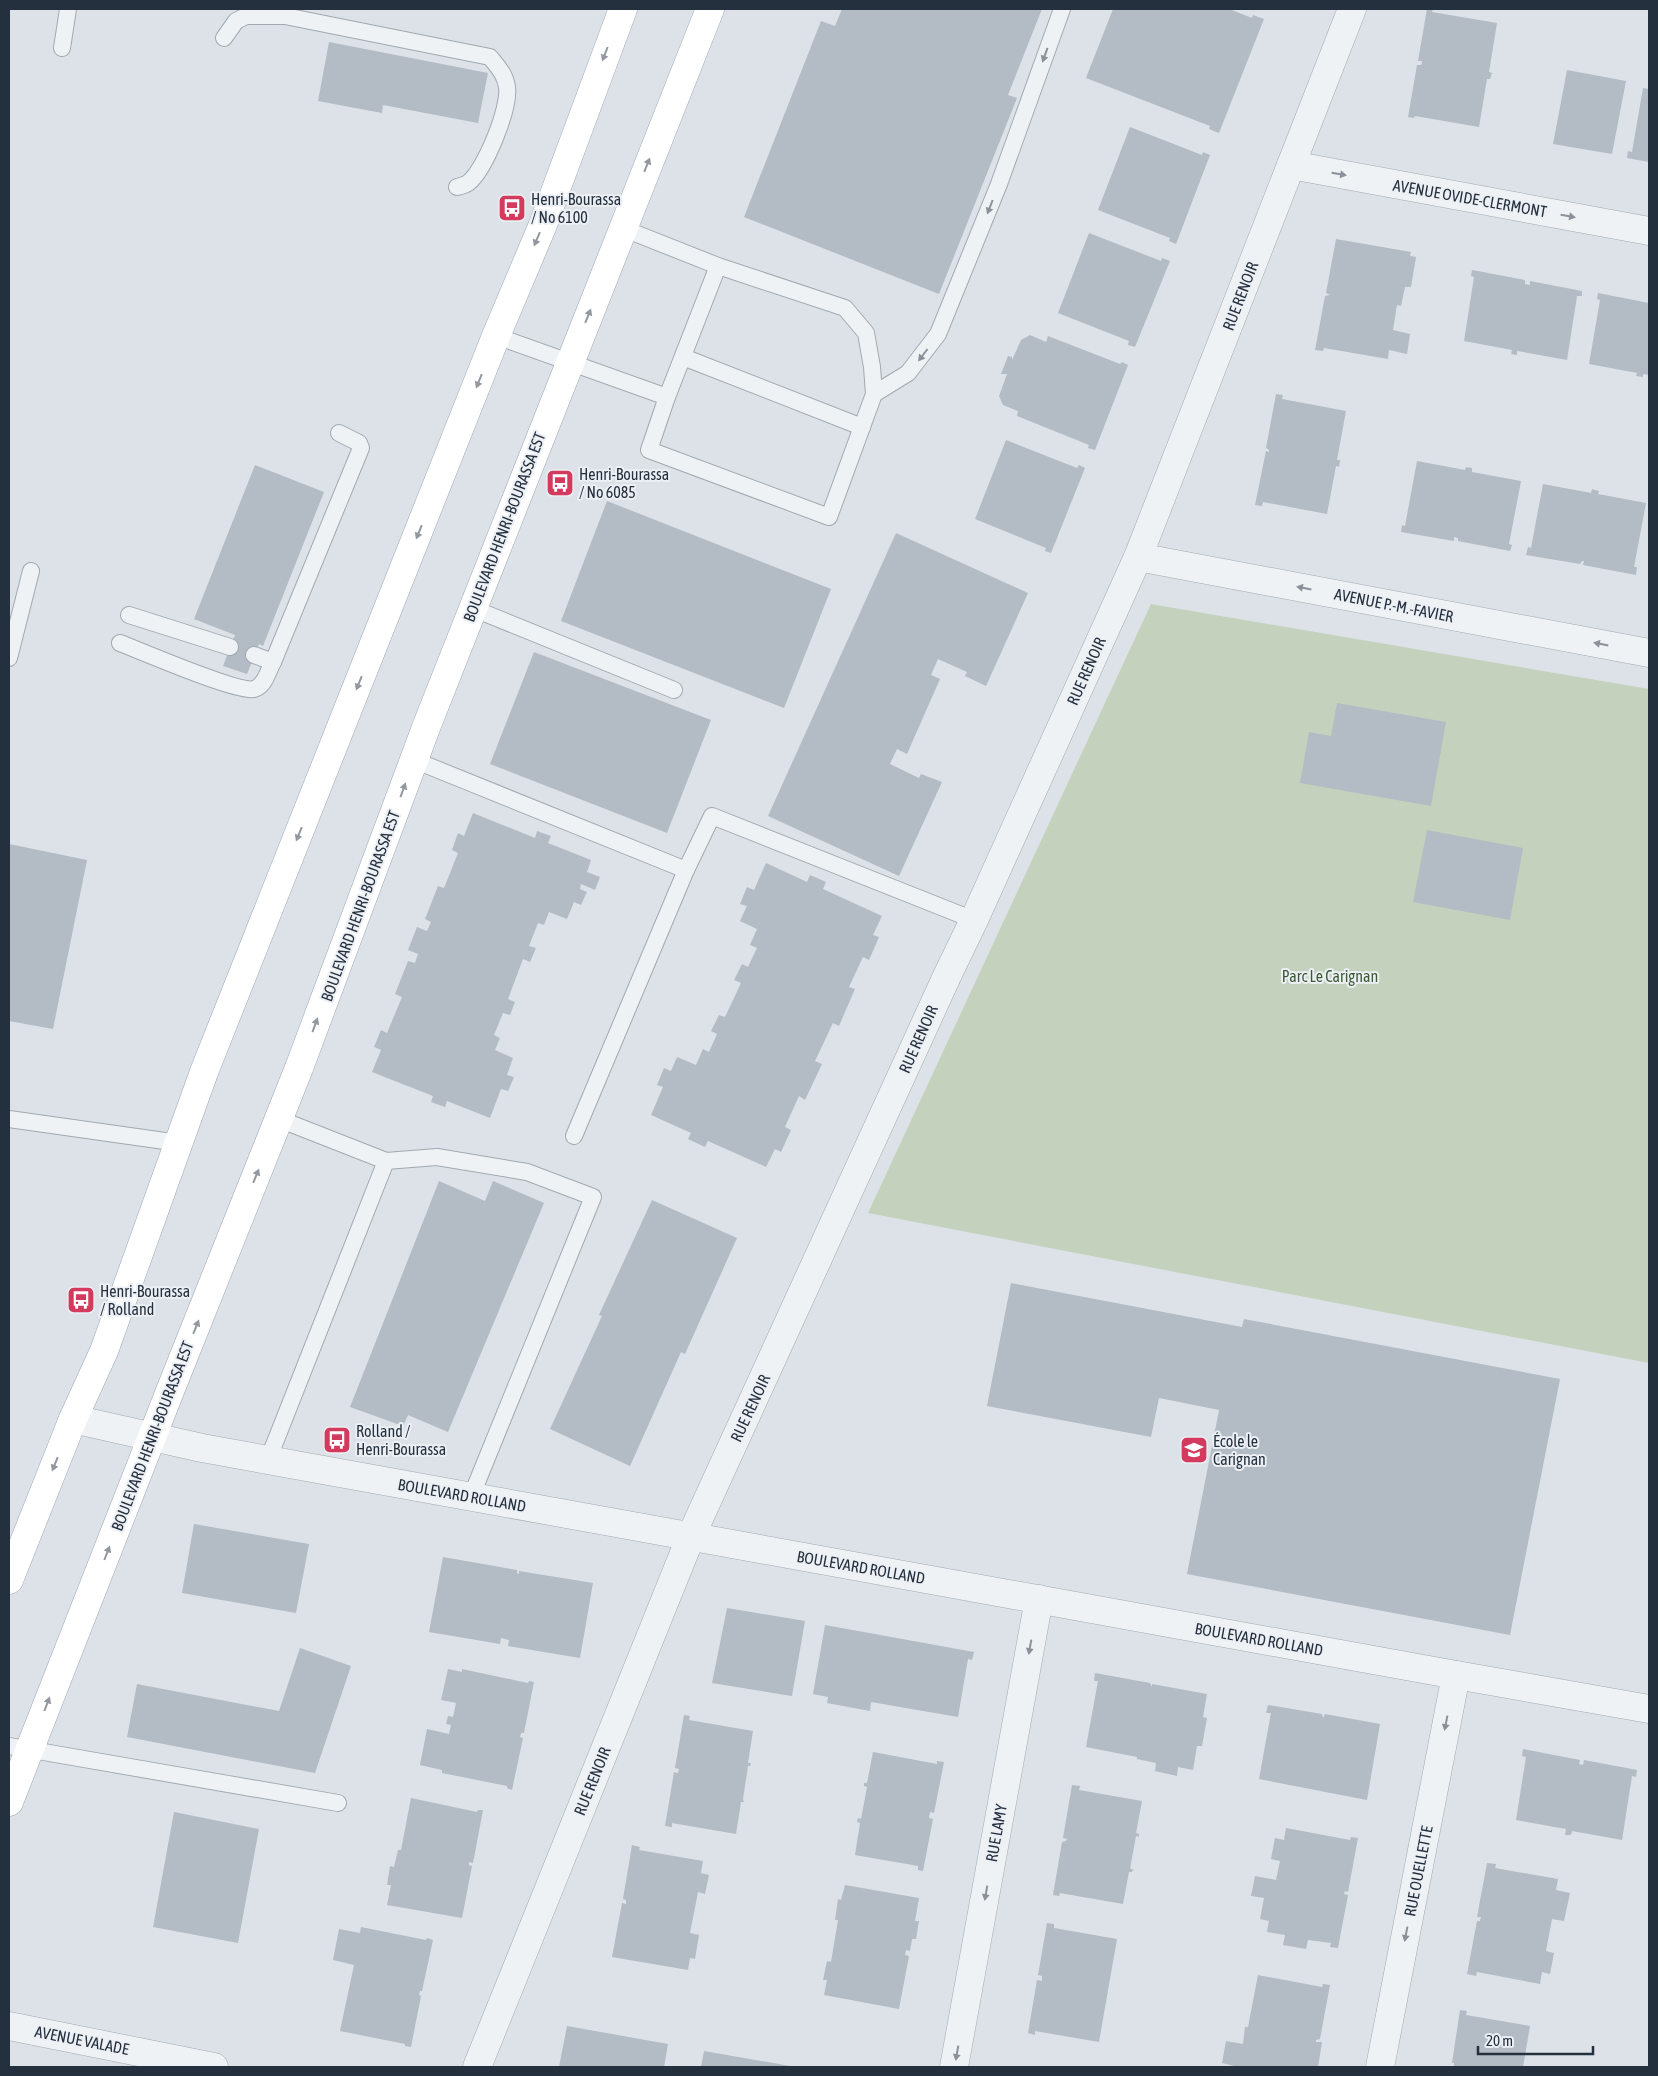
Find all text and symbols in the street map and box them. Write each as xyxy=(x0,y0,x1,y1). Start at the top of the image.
one-way arrow xyxy=(601,47,609,62)
one-way arrow xyxy=(1041,47,1048,62)
one-way arrow xyxy=(644,158,652,172)
one-way arrow xyxy=(1332,170,1348,178)
street label: AVENUE OVIDE-CLERMONT xyxy=(1392,176,1548,220)
place label: Henri-Bourassa / No 6100 xyxy=(531,190,621,226)
bus stop icon: Henri-Bourassa / No 6100 xyxy=(497,193,527,223)
one-way arrow xyxy=(986,200,993,215)
one-way arrow xyxy=(1560,212,1576,220)
one-way arrow xyxy=(532,232,540,246)
street label: RUE RENOIR xyxy=(1219,259,1261,333)
one-way arrow xyxy=(584,309,592,323)
one-way arrow xyxy=(917,348,928,361)
one-way arrow xyxy=(474,374,482,388)
street label: BOULEVARD HENRI-BOURASSA EST xyxy=(459,430,549,624)
place label: Henri-Bourassa / No 6085 xyxy=(579,465,669,501)
bus stop icon: Henri-Bourassa / No 6085 xyxy=(545,468,575,498)
one-way arrow xyxy=(414,525,422,539)
one-way arrow xyxy=(1296,583,1312,591)
street label: AVENUE P.-M.-FAVIER xyxy=(1333,585,1455,625)
street label: RUE RENOIR xyxy=(1063,634,1109,708)
one-way arrow xyxy=(1593,640,1609,648)
one-way arrow xyxy=(354,676,362,690)
one-way arrow xyxy=(400,783,407,798)
street label: BOULEVARD HENRI-BOURASSA EST xyxy=(317,808,403,1004)
one-way arrow xyxy=(294,827,302,841)
park label: Parc Le Carignan xyxy=(1282,967,1378,986)
street label: RUE RENOIR xyxy=(895,1002,941,1076)
one-way arrow xyxy=(312,1017,319,1032)
one-way arrow xyxy=(252,1168,260,1183)
place label: Henri-Bourassa / Rolland xyxy=(100,1282,190,1318)
bus stop icon: Henri-Bourassa / Rolland xyxy=(66,1285,96,1315)
one-way arrow xyxy=(192,1320,200,1334)
street label: BOULEVARD HENRI-BOURASSA EST xyxy=(107,1339,197,1533)
street label: RUE RENOIR xyxy=(727,1372,773,1444)
place label: Rolland / Henri-Bourassa xyxy=(356,1422,446,1458)
bus stop icon: Rolland / Henri-Bourassa xyxy=(322,1425,352,1455)
place label: École le Carignan xyxy=(1213,1432,1266,1469)
school or university icon: École le Carignan xyxy=(1179,1435,1209,1465)
one-way arrow xyxy=(51,1457,59,1471)
street label: BOULEVARD ROLLAND xyxy=(397,1475,527,1515)
one-way arrow xyxy=(103,1546,111,1560)
street label: BOULEVARD ROLLAND xyxy=(796,1547,926,1587)
street label: BOULEVARD ROLLAND xyxy=(1194,1619,1324,1659)
one-way arrow xyxy=(1025,1639,1033,1655)
one-way arrow xyxy=(44,1697,52,1712)
one-way arrow xyxy=(1442,1716,1450,1732)
street label: RUE RENOIR xyxy=(570,1744,614,1818)
street label: RUE LAMY xyxy=(982,1802,1010,1863)
street label: RUE OUELLETTE xyxy=(1400,1824,1436,1918)
one-way arrow xyxy=(981,1885,989,1901)
one-way arrow xyxy=(1402,1927,1410,1942)
street label: AVENUE VALADE xyxy=(34,2022,131,2058)
scale bar xyxy=(1478,2024,1593,2056)
text: 20 m xyxy=(1486,2032,1513,2049)
one-way arrow xyxy=(952,2045,960,2061)

